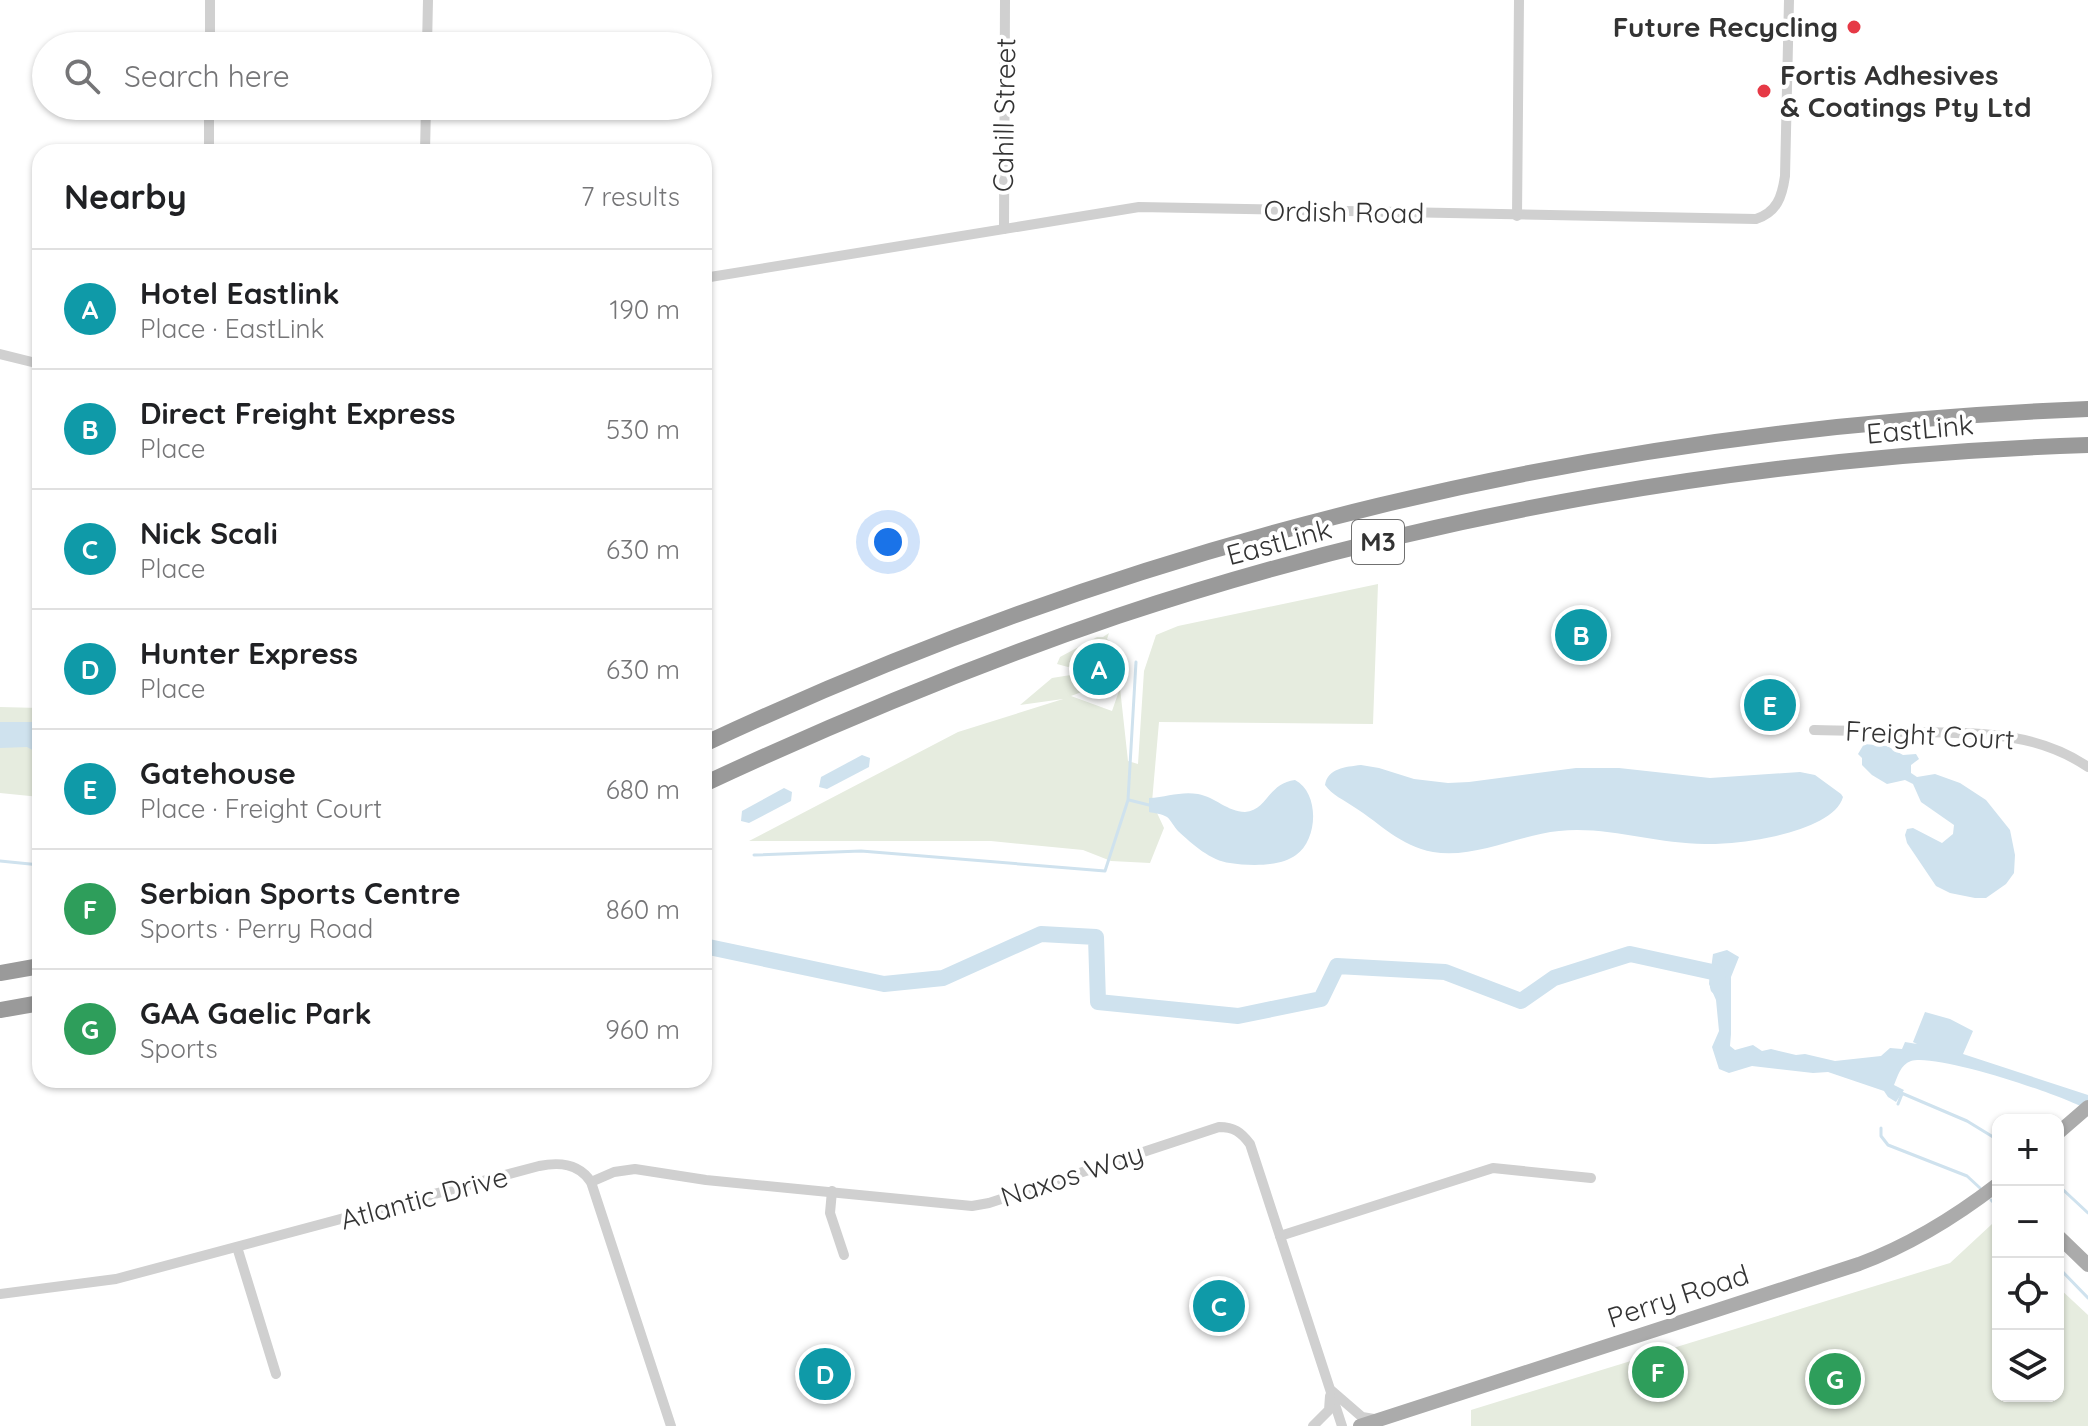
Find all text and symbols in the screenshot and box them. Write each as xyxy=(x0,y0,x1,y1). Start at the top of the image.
place label: Future Recycling xyxy=(1613,9,1838,44)
marker: Future Recycling xyxy=(1845,18,1863,36)
search box xyxy=(32,32,712,120)
street label: Cahill Street xyxy=(985,38,1022,192)
icon: search xyxy=(60,54,104,98)
text: Search here xyxy=(124,57,290,95)
place label: Fortis Adhesives & Coatings Pty Ltd xyxy=(1780,57,2032,124)
marker: Fortis Adhesives & Coatings Pty Ltd xyxy=(1755,82,1773,100)
text: Nearby xyxy=(64,175,187,218)
text: 7 results xyxy=(581,180,680,213)
street label: Ordish Road xyxy=(1263,193,1425,230)
text: Hotel Eastlink xyxy=(140,274,339,312)
text: A xyxy=(82,293,98,326)
text: 190 m xyxy=(610,293,680,326)
text: Place · EastLink xyxy=(140,312,325,345)
text: Direct Freight Express xyxy=(140,394,456,432)
street label: EastLink xyxy=(1865,406,1975,451)
text: B xyxy=(81,413,99,446)
text: 530 m xyxy=(606,413,680,446)
text: Place xyxy=(140,432,205,465)
street label: EastLink xyxy=(1222,511,1335,572)
text: Nick Scali xyxy=(140,514,278,552)
road number: M3 xyxy=(1352,520,1404,564)
your location xyxy=(868,522,908,562)
text: C xyxy=(82,533,98,566)
text: 630 m xyxy=(606,533,680,566)
text: Place xyxy=(140,552,205,585)
pin: B xyxy=(1555,605,1607,665)
text: Hunter Express xyxy=(140,634,358,672)
pin: A xyxy=(1073,639,1125,699)
text: D xyxy=(81,653,99,686)
text: 630 m xyxy=(606,653,680,686)
text: Place xyxy=(140,672,205,705)
pin: E xyxy=(1744,675,1796,735)
street label: Freight Court xyxy=(1844,713,2016,756)
text: Gatehouse xyxy=(140,754,296,792)
text: E xyxy=(83,773,97,806)
text: 680 m xyxy=(606,773,680,806)
text: Place · Freight Court xyxy=(140,792,382,825)
text: Serbian Sports Centre xyxy=(140,874,461,912)
text: F xyxy=(83,893,97,926)
text: 860 m xyxy=(606,893,680,926)
text: Sports · Perry Road xyxy=(140,912,373,945)
text: GAA Gaelic Park xyxy=(140,994,372,1032)
text: G xyxy=(81,1013,99,1046)
text: 960 m xyxy=(605,1013,680,1046)
text: Sports xyxy=(140,1032,218,1065)
map controls xyxy=(1992,1114,2064,1402)
button: + xyxy=(1992,1114,2064,1186)
street label: Naxos Way xyxy=(996,1135,1148,1214)
street label: Atlantic Drive xyxy=(336,1158,512,1237)
button: − xyxy=(1992,1186,2064,1258)
street label: Perry Road xyxy=(1603,1256,1753,1335)
button: locate xyxy=(1992,1258,2064,1330)
pin: C xyxy=(1193,1276,1245,1336)
button: layers xyxy=(1992,1330,2064,1402)
pin: F xyxy=(1632,1342,1684,1402)
pin: D xyxy=(799,1344,851,1404)
pin: G xyxy=(1809,1349,1861,1409)

